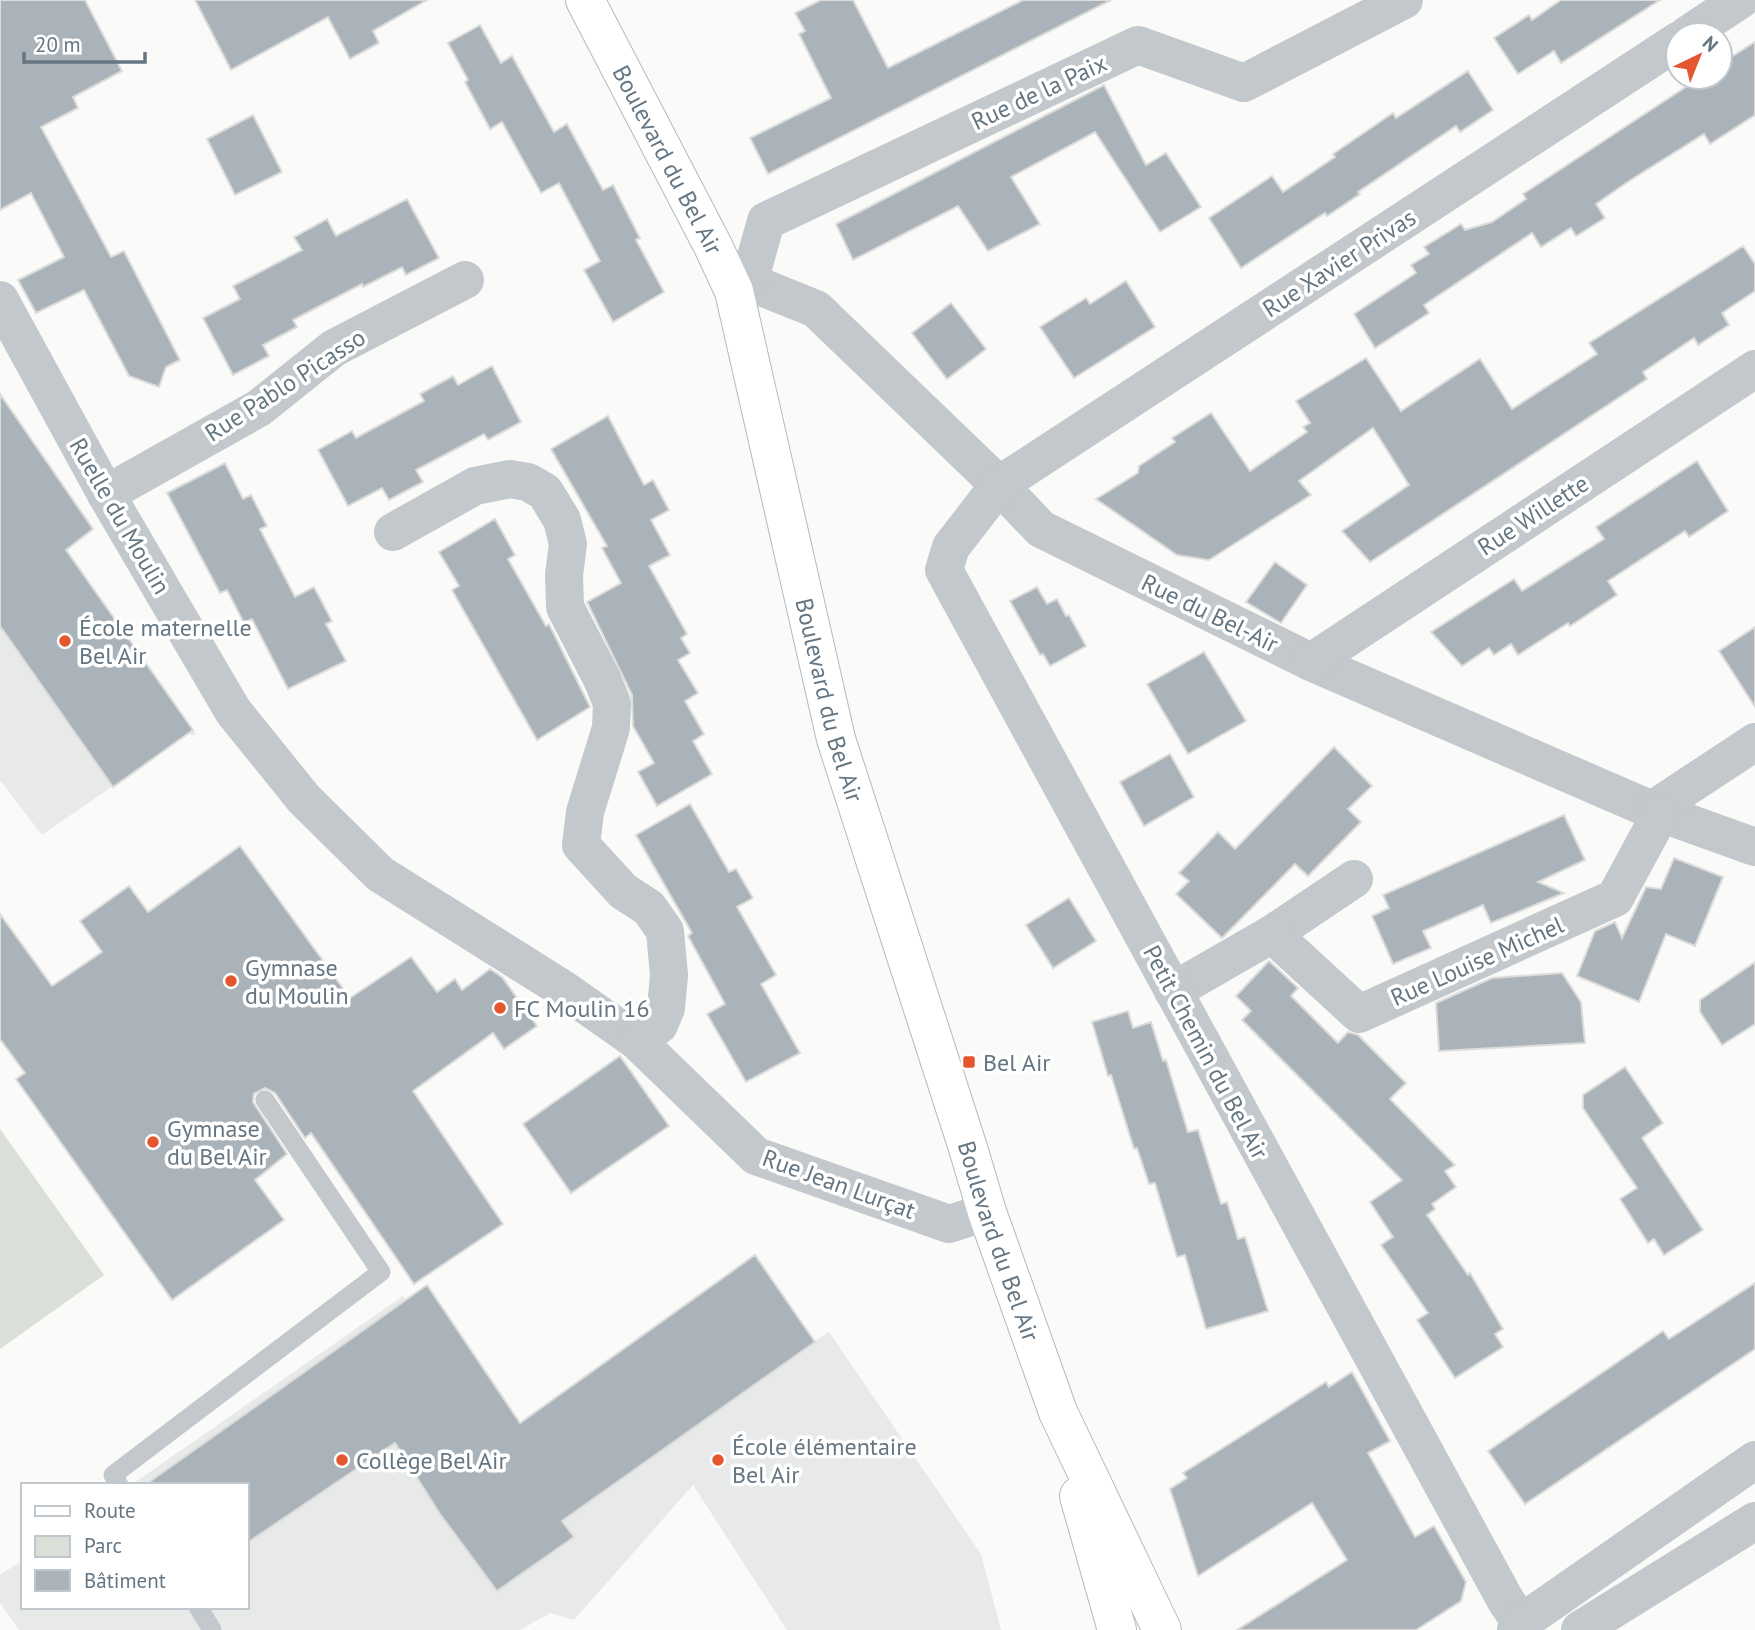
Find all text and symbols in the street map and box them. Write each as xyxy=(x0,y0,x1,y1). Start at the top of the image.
scale bar xyxy=(24,21,145,65)
north arrow xyxy=(1664,21,1734,91)
text: 20 m xyxy=(35,31,81,58)
text: N xyxy=(1698,31,1723,57)
street label: Rue de la Paix xyxy=(966,47,1112,137)
street label: Boulevard du Bel Air xyxy=(606,60,730,259)
street label: Rue Xavier Privas xyxy=(1257,202,1421,324)
street label: Rue Pablo Picasso xyxy=(199,322,371,448)
street label: Ruelle du Moulin xyxy=(63,432,177,600)
street label: Rue Willette xyxy=(1472,468,1594,562)
street label: Rue du Bel-Air xyxy=(1137,567,1283,659)
street label: Boulevard du Bel Air xyxy=(789,595,871,806)
place label: École maternelle Bel Air xyxy=(79,612,252,671)
marker: École maternelle Bel Air xyxy=(57,633,73,649)
street label: Rue Louise Michel xyxy=(1386,909,1568,1013)
street label: Petit Chemin du Bel Air xyxy=(1136,940,1276,1164)
place label: Gymnase du Moulin xyxy=(245,952,349,1011)
marker: Gymnase du Moulin xyxy=(223,973,239,989)
place label: FC Moulin 16 xyxy=(514,993,649,1024)
marker: FC Moulin 16 xyxy=(492,1000,508,1016)
place label: Bel Air xyxy=(983,1047,1051,1078)
marker: Bel Air xyxy=(961,1054,977,1070)
place label: Gymnase du Bel Air xyxy=(167,1113,267,1172)
marker: Gymnase du Bel Air xyxy=(145,1134,161,1150)
street label: Boulevard du Bel Air xyxy=(951,1137,1047,1345)
street label: Rue Jean Lurçat xyxy=(758,1142,920,1226)
place label: École élémentaire Bel Air xyxy=(732,1431,917,1490)
place label: Collège Bel Air xyxy=(356,1445,507,1476)
marker: Collège Bel Air xyxy=(334,1452,350,1468)
marker: École élémentaire Bel Air xyxy=(710,1452,726,1468)
legend xyxy=(21,1483,248,1609)
text: Route xyxy=(84,1497,136,1524)
text: Parc xyxy=(84,1532,122,1559)
text: Bâtiment xyxy=(84,1567,166,1594)

